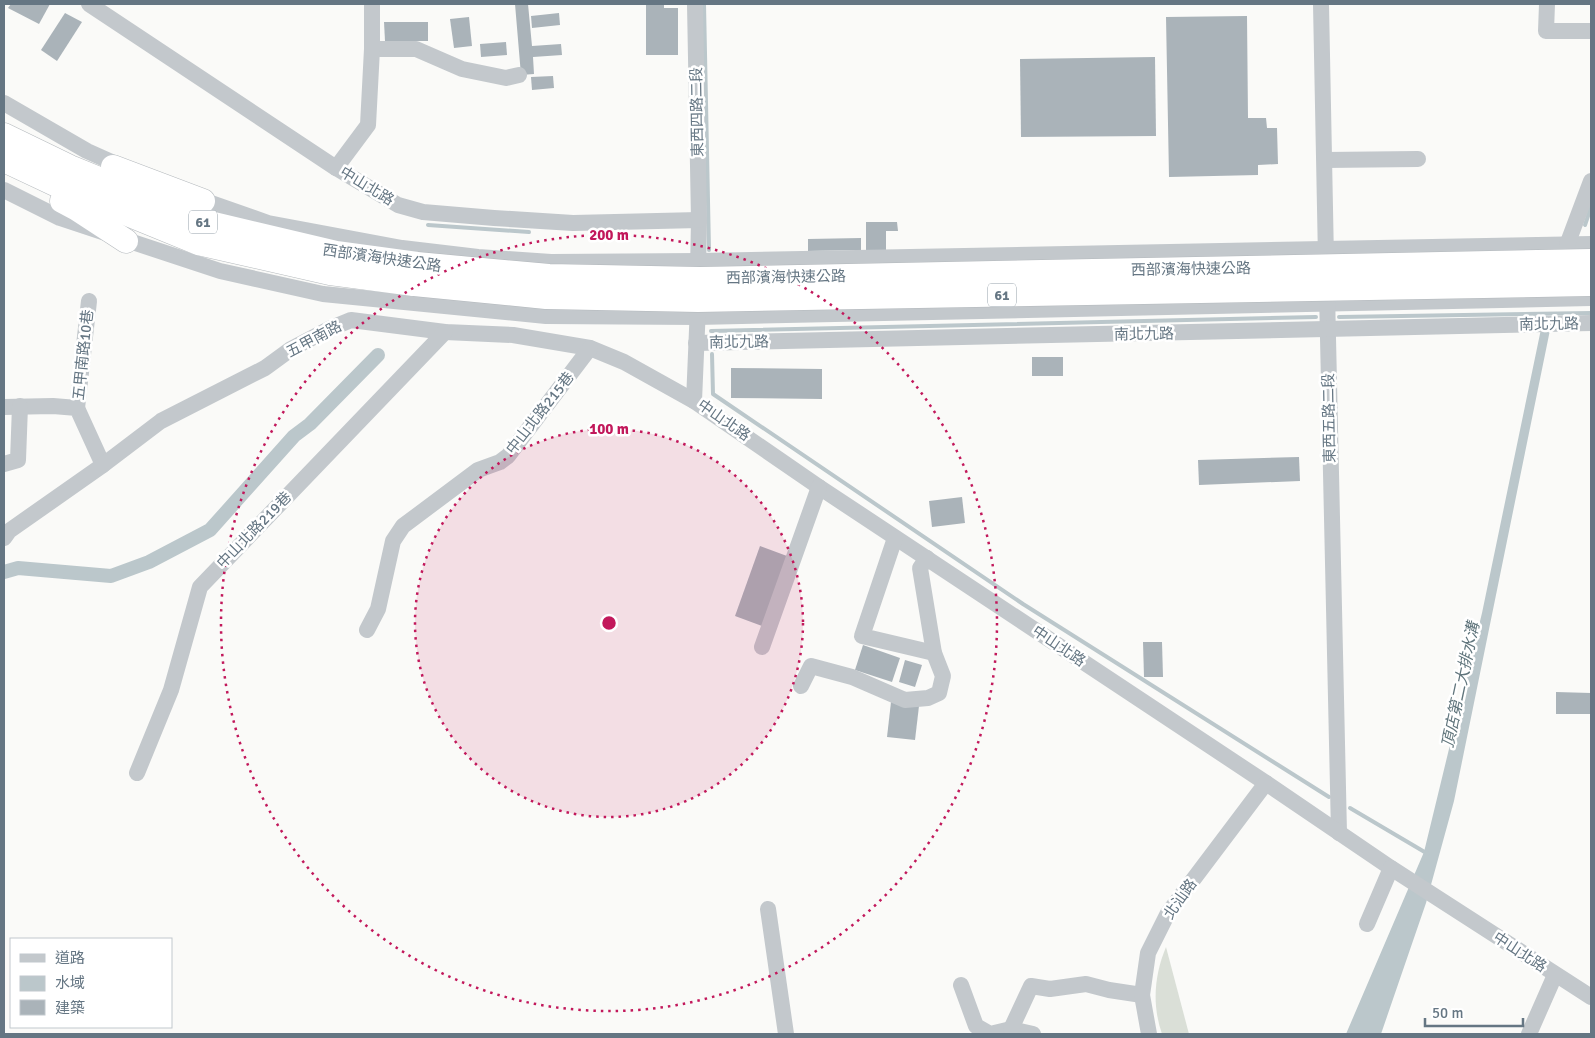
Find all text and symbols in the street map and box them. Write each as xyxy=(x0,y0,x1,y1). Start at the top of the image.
street label: 東西四路二段 xyxy=(687,67,707,157)
street label: 中山北路 xyxy=(337,163,397,209)
road number: 61 xyxy=(189,210,217,233)
text: 200 m xyxy=(589,226,629,244)
street label: 西部濱海快速公路 xyxy=(321,241,443,275)
street label: 西部濱海快速公路 xyxy=(1131,259,1251,279)
street label: 西部濱海快速公路 xyxy=(726,267,846,287)
road number: 61 xyxy=(988,284,1016,306)
street label: 五甲南路10巷 xyxy=(69,309,97,401)
street label: 南北九路 xyxy=(1519,314,1579,334)
street label: 五甲南路 xyxy=(283,317,345,361)
street label: 南北九路 xyxy=(1114,324,1174,344)
street label: 南北九路 xyxy=(709,332,769,352)
street label: 中山北路215巷 xyxy=(502,368,578,458)
street label: 東西五路二段 xyxy=(1319,373,1339,463)
street label: 中山北路 xyxy=(694,395,754,445)
text: 100 m xyxy=(589,420,629,438)
street label: 中山北路219巷 xyxy=(213,488,295,572)
centre of rings xyxy=(600,614,618,632)
water label: 頂店第二大排水溝 xyxy=(1438,618,1485,750)
street label: 中山北路 xyxy=(1029,622,1089,670)
street label: 北汕路 xyxy=(1160,875,1200,923)
street label: 中山北路 xyxy=(1490,928,1550,976)
legend xyxy=(10,938,172,1028)
text: 道路 xyxy=(55,949,85,967)
text: 水域 xyxy=(55,974,85,992)
scale bar xyxy=(1425,996,1522,1028)
text: 建築 xyxy=(55,999,85,1017)
text: 50 m xyxy=(1432,1004,1463,1022)

